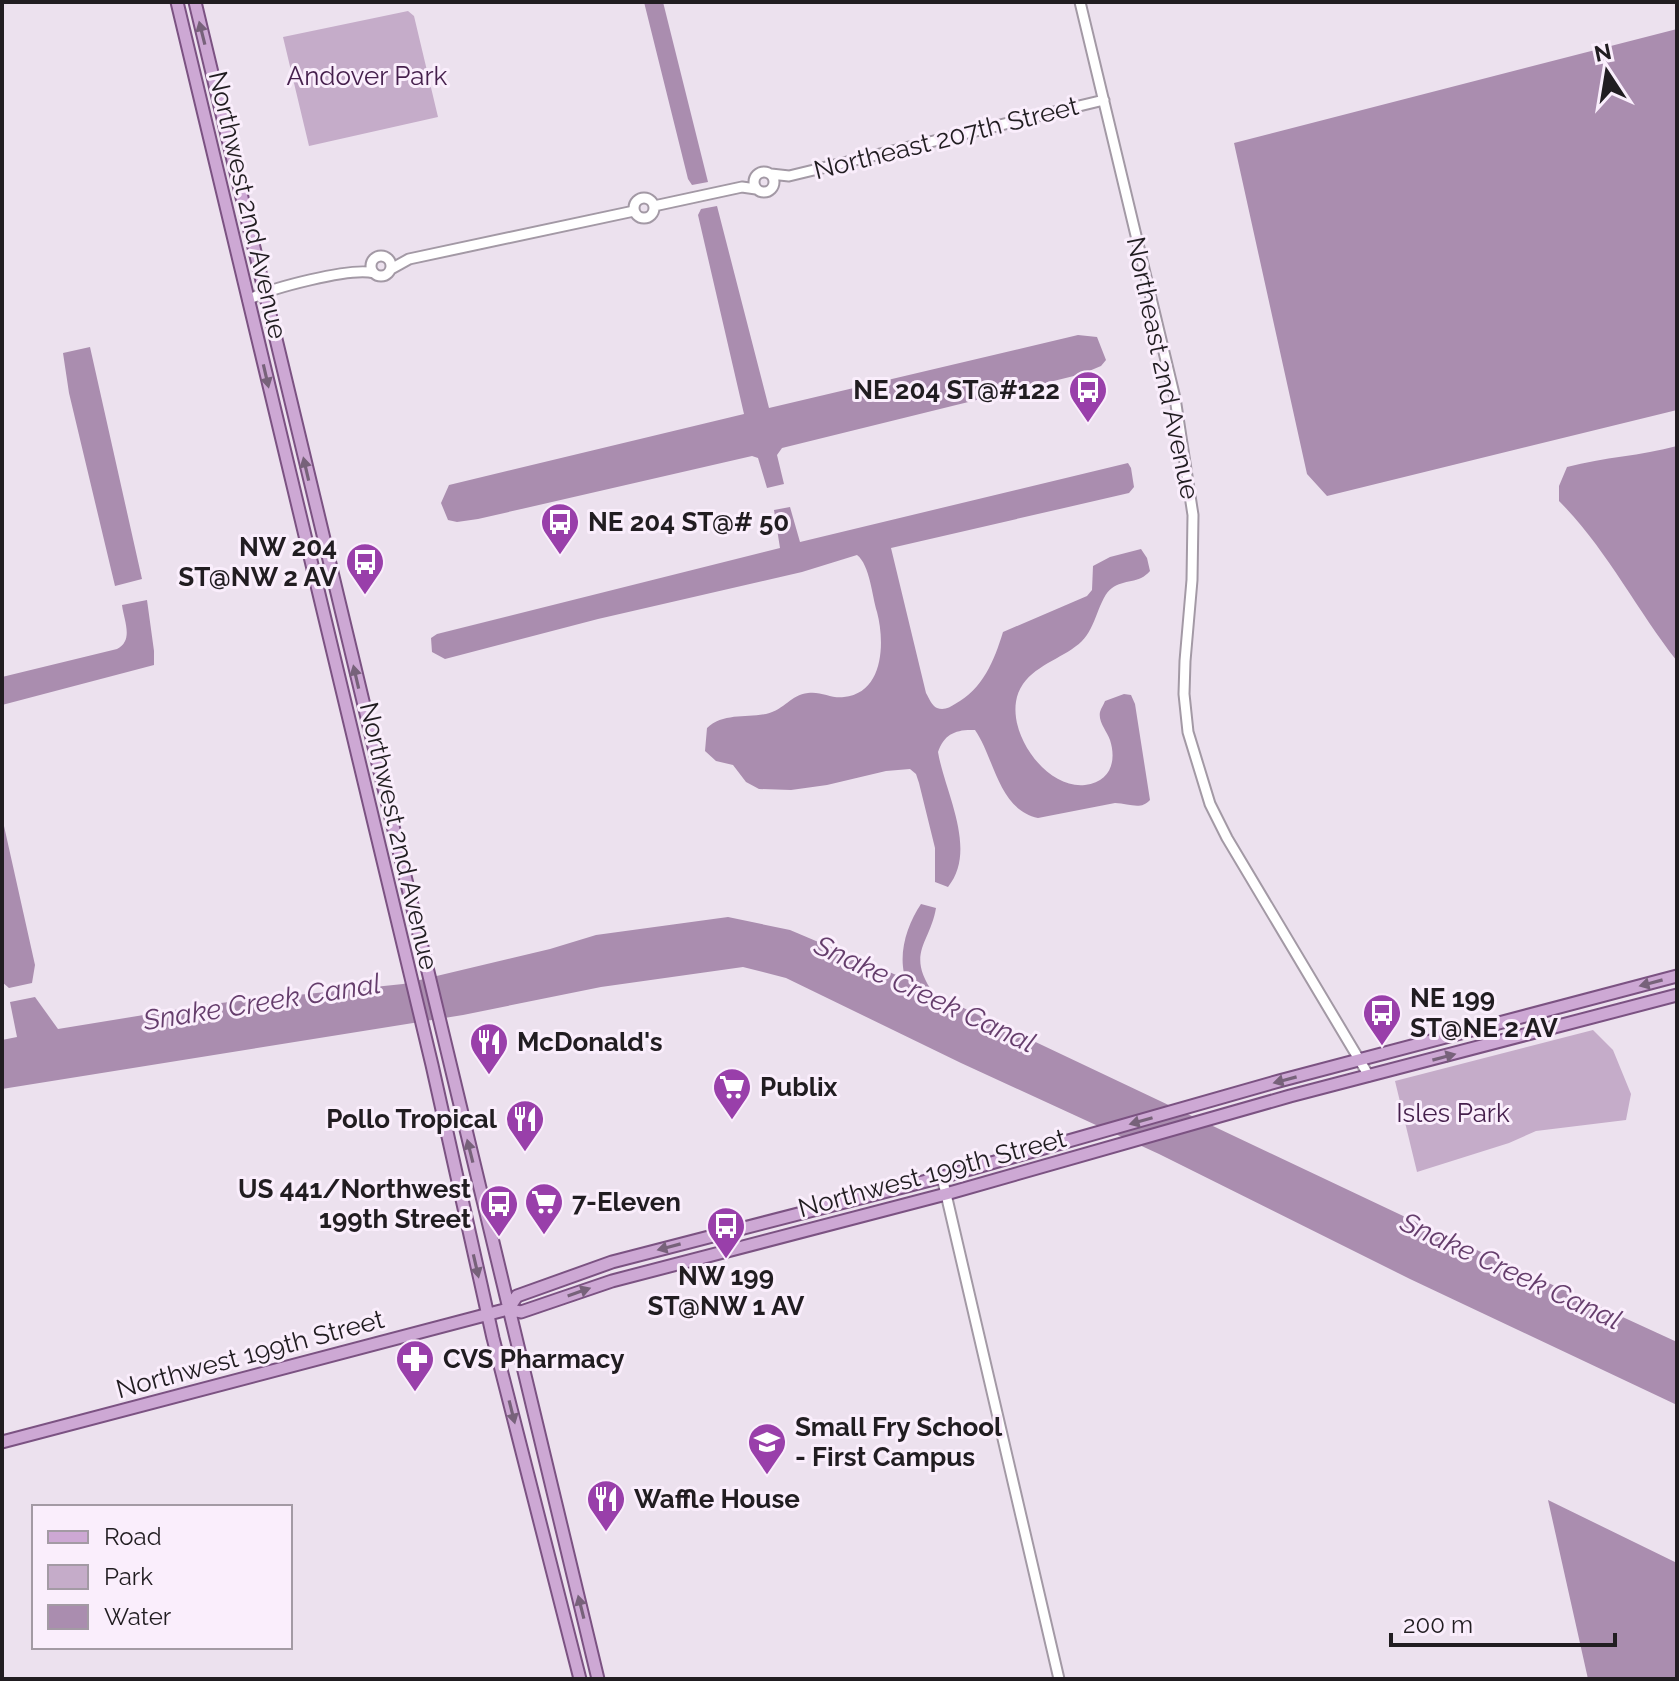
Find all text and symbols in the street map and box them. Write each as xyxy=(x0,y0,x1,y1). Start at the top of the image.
one-way arrow xyxy=(195,20,208,45)
north arrow xyxy=(1567,32,1647,112)
text: N xyxy=(1592,38,1614,67)
park label: Andover Park xyxy=(287,61,448,91)
street label: Northwest 2nd Avenue xyxy=(203,68,293,342)
street label: Northeast 207th Street xyxy=(811,91,1082,185)
street label: Northeast 2nd Avenue xyxy=(1121,234,1205,502)
one-way arrow xyxy=(260,364,273,389)
bus stop icon: NE 204 ST@#122 xyxy=(1067,369,1109,424)
place label: NE 204 ST@#122 xyxy=(853,375,1060,405)
one-way arrow xyxy=(300,456,312,481)
bus stop icon: NE 204 ST@# 50 xyxy=(539,501,581,556)
place label: NE 204 ST@# 50 xyxy=(588,507,789,537)
place label: NW 204 ST@NW 2 AV xyxy=(178,532,337,592)
bus stop icon: NW 204 ST@NW 2 AV xyxy=(344,541,386,596)
one-way arrow xyxy=(349,664,362,689)
street label: Northwest 2nd Avenue xyxy=(354,699,444,973)
water label: Snake Creek Canal xyxy=(808,928,1041,1060)
water label: Snake Creek Canal xyxy=(140,967,383,1037)
one-way arrow xyxy=(1639,978,1664,990)
place label: NE 199 ST@NE 2 AV xyxy=(1410,983,1558,1043)
bus stop icon: NE 199 ST@NE 2 AV xyxy=(1361,992,1403,1047)
restaurant icon: McDonald's xyxy=(468,1021,510,1076)
place label: McDonald's xyxy=(517,1027,663,1057)
one-way arrow xyxy=(1432,1050,1457,1062)
supermarket icon: Publix xyxy=(711,1066,753,1121)
place label: Publix xyxy=(760,1072,838,1102)
one-way arrow xyxy=(1272,1074,1297,1086)
restaurant icon: Pollo Tropical xyxy=(504,1098,546,1153)
park label: Isles Park xyxy=(1396,1098,1510,1128)
place label: Pollo Tropical xyxy=(326,1104,498,1134)
one-way arrow xyxy=(1128,1115,1152,1128)
street label: Northwest 199th Street xyxy=(795,1123,1069,1223)
one-way arrow xyxy=(463,1139,476,1164)
place label: US 441/Northwest 199th Street xyxy=(238,1174,471,1234)
supermarket icon: 7-Eleven xyxy=(523,1181,565,1236)
bus stop icon: US 441/Northwest 199th Street xyxy=(478,1183,520,1238)
place label: 7-Eleven xyxy=(572,1187,681,1217)
bus stop icon: NW 199 ST@NW 1 AV xyxy=(705,1205,747,1260)
water label: Snake Creek Canal xyxy=(1394,1205,1627,1337)
one-way arrow xyxy=(657,1242,682,1254)
one-way arrow xyxy=(470,1254,483,1279)
place label: NW 199 ST@NW 1 AV xyxy=(648,1261,805,1321)
one-way arrow xyxy=(568,1286,592,1298)
street label: Northwest 199th Street xyxy=(113,1304,387,1404)
pharmacy icon: CVS Pharmacy xyxy=(394,1338,436,1393)
place label: CVS Pharmacy xyxy=(443,1344,624,1374)
one-way arrow xyxy=(506,1399,518,1424)
place label: Small Fry School - First Campus xyxy=(795,1412,1003,1472)
school or university icon: Small Fry School - First Campus xyxy=(746,1421,788,1476)
restaurant icon: Waffle House xyxy=(585,1478,627,1533)
place label: Waffle House xyxy=(634,1484,800,1514)
legend xyxy=(32,1505,292,1649)
text: Road xyxy=(104,1522,162,1551)
text: Park xyxy=(104,1562,153,1591)
one-way arrow xyxy=(574,1594,586,1619)
scale bar xyxy=(1391,1597,1615,1647)
text: Water xyxy=(104,1602,172,1631)
text: 200 m xyxy=(1403,1610,1473,1639)

